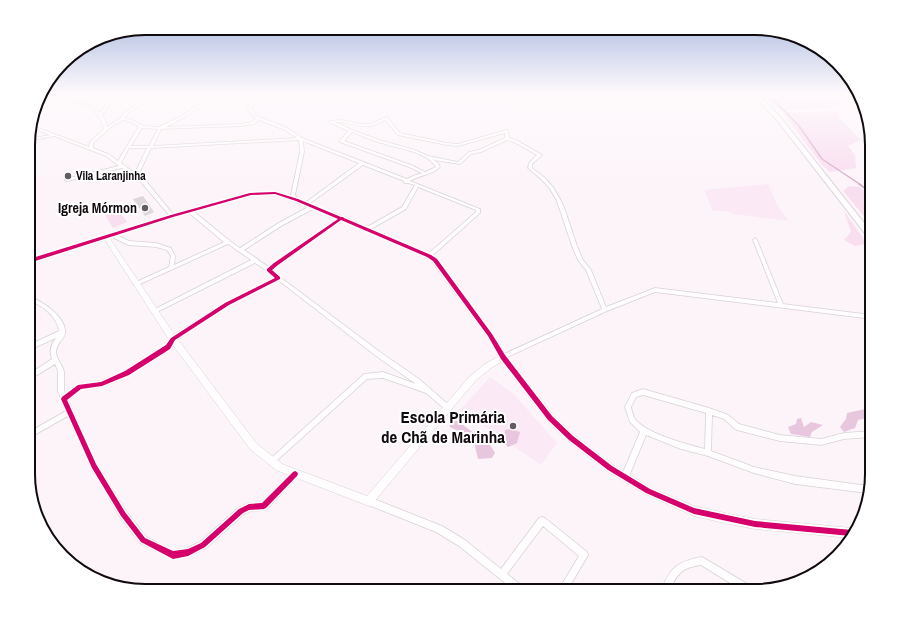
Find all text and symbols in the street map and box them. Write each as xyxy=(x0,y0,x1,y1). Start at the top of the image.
place label: Vila Laranjinha xyxy=(76,168,146,184)
marker: Vila Laranjinha xyxy=(63,171,73,181)
place label: Igreja Mórmon xyxy=(58,199,137,217)
marker: Igreja Mórmon xyxy=(140,203,150,213)
place label: Escola Primária de Chã de Marinha xyxy=(381,405,505,448)
marker: Escola Primária de Chã de Marinha xyxy=(508,421,518,431)

